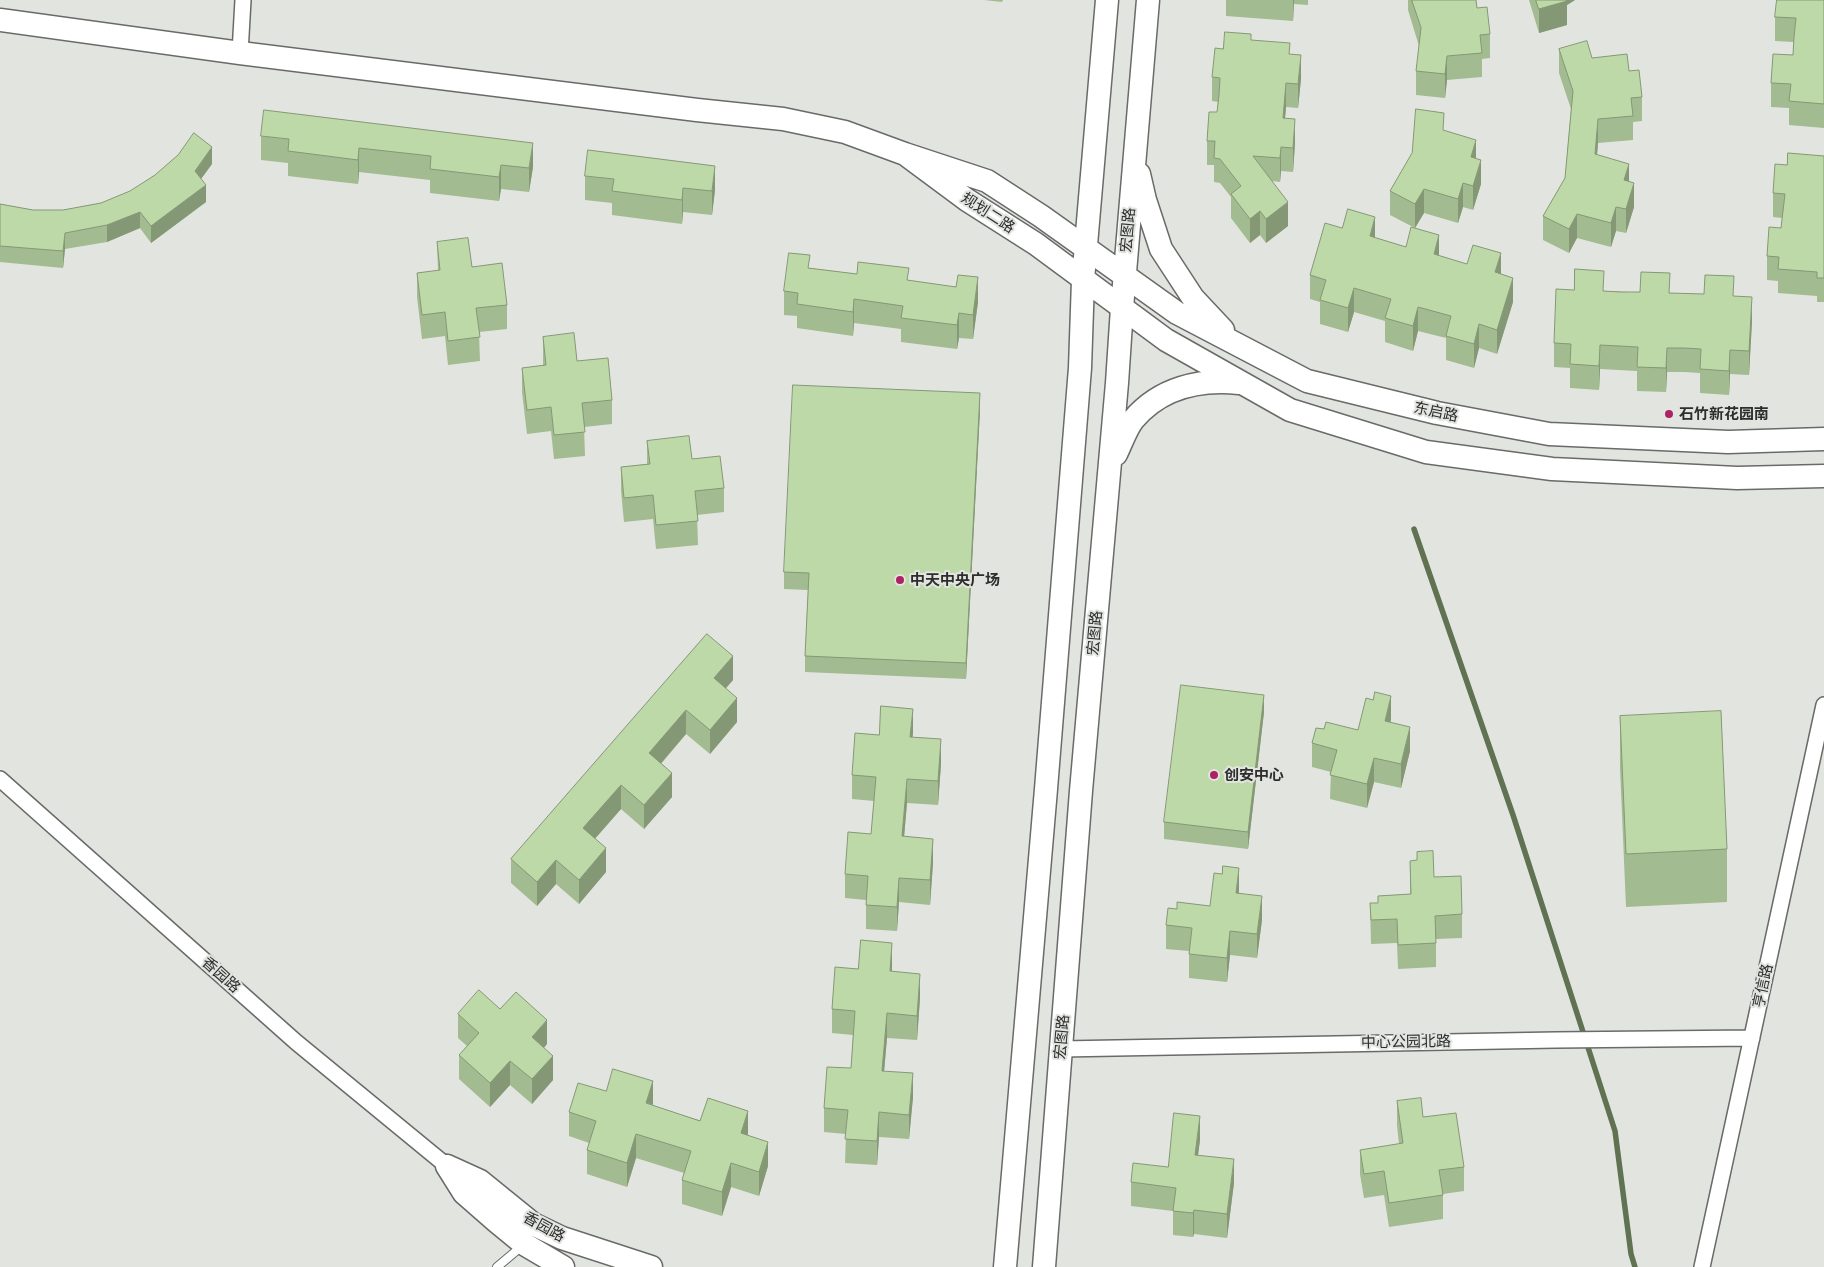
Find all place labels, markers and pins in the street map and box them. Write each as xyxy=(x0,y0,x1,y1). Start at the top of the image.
place label: 石竹新花园南 xyxy=(1679,405,1769,423)
marker: 石竹新花园南 xyxy=(1663,408,1675,420)
place label: 中天中央广场 xyxy=(910,571,1000,589)
marker: 中天中央广场 xyxy=(894,574,906,586)
place label: 创安中心 xyxy=(1224,766,1284,784)
marker: 创安中心 xyxy=(1208,769,1220,781)

